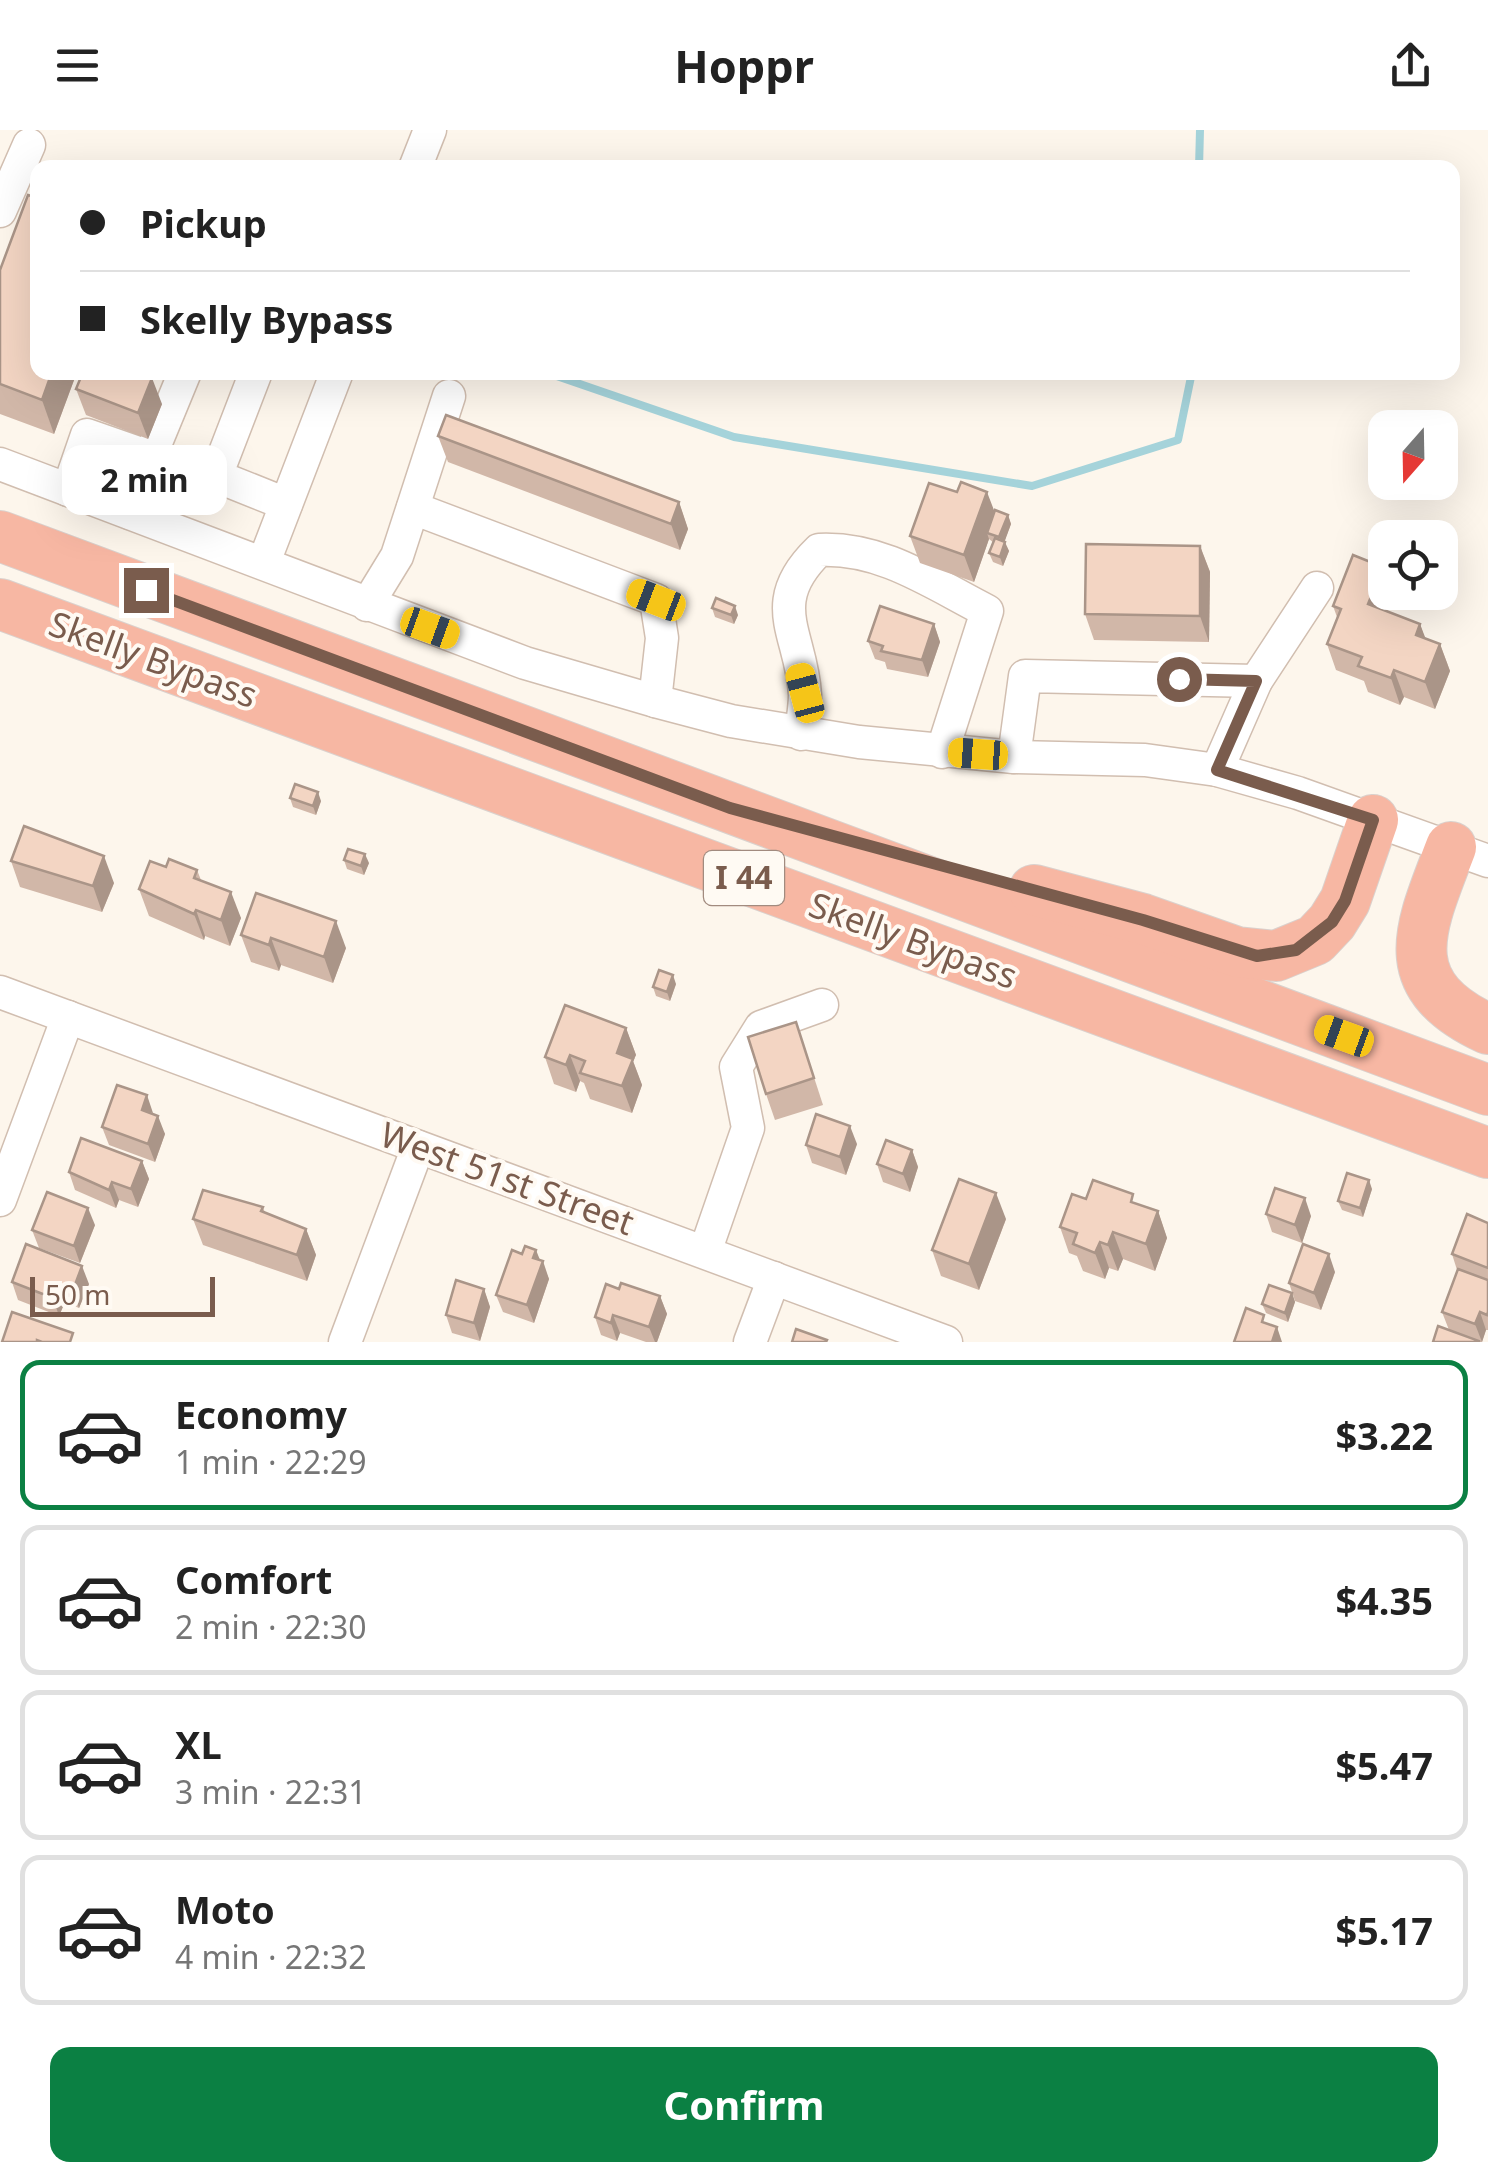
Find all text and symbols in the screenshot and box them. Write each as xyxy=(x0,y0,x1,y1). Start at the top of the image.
text: Hoppr xyxy=(674,35,814,96)
icon: menu xyxy=(50,38,105,93)
icon: share xyxy=(1383,38,1438,93)
text: Pickup xyxy=(140,197,267,249)
text: Skelly Bypass xyxy=(140,293,393,345)
north arrow xyxy=(1368,410,1458,500)
map controls xyxy=(1368,410,1458,610)
callout: 2 min xyxy=(64,445,228,515)
text: 2 min xyxy=(100,458,189,501)
button: locate xyxy=(1368,520,1458,610)
route end xyxy=(124,568,169,613)
car xyxy=(623,575,689,625)
street label: Skelly Bypass xyxy=(43,599,264,718)
car xyxy=(397,604,463,652)
route start xyxy=(1157,657,1202,702)
car xyxy=(783,660,827,726)
car xyxy=(947,737,1009,771)
road number: I 44 xyxy=(704,851,784,905)
street label: Skelly Bypass xyxy=(803,880,1024,999)
car xyxy=(1311,1012,1377,1060)
street label: West 51st Street xyxy=(374,1110,641,1245)
scale bar xyxy=(30,1272,215,1316)
text: 50 m xyxy=(45,1275,111,1313)
text: Economy xyxy=(175,1388,347,1440)
icon: car xyxy=(55,1390,145,1480)
text: $3.22 xyxy=(1335,1409,1433,1461)
text: 1 min · 22:29 xyxy=(175,1440,367,1483)
text: Comfort xyxy=(175,1553,332,1605)
icon: car xyxy=(55,1555,145,1645)
text: $4.35 xyxy=(1335,1574,1433,1626)
text: 2 min · 22:30 xyxy=(175,1605,367,1648)
text: XL xyxy=(175,1718,222,1770)
icon: car xyxy=(55,1720,145,1810)
text: $5.47 xyxy=(1335,1739,1433,1791)
text: 3 min · 22:31 xyxy=(175,1770,367,1813)
text: Moto xyxy=(175,1883,275,1935)
icon: car xyxy=(55,1885,145,1975)
text: $5.17 xyxy=(1335,1904,1433,1956)
text: 4 min · 22:32 xyxy=(175,1935,367,1978)
button: Confirm xyxy=(50,2047,1438,2162)

